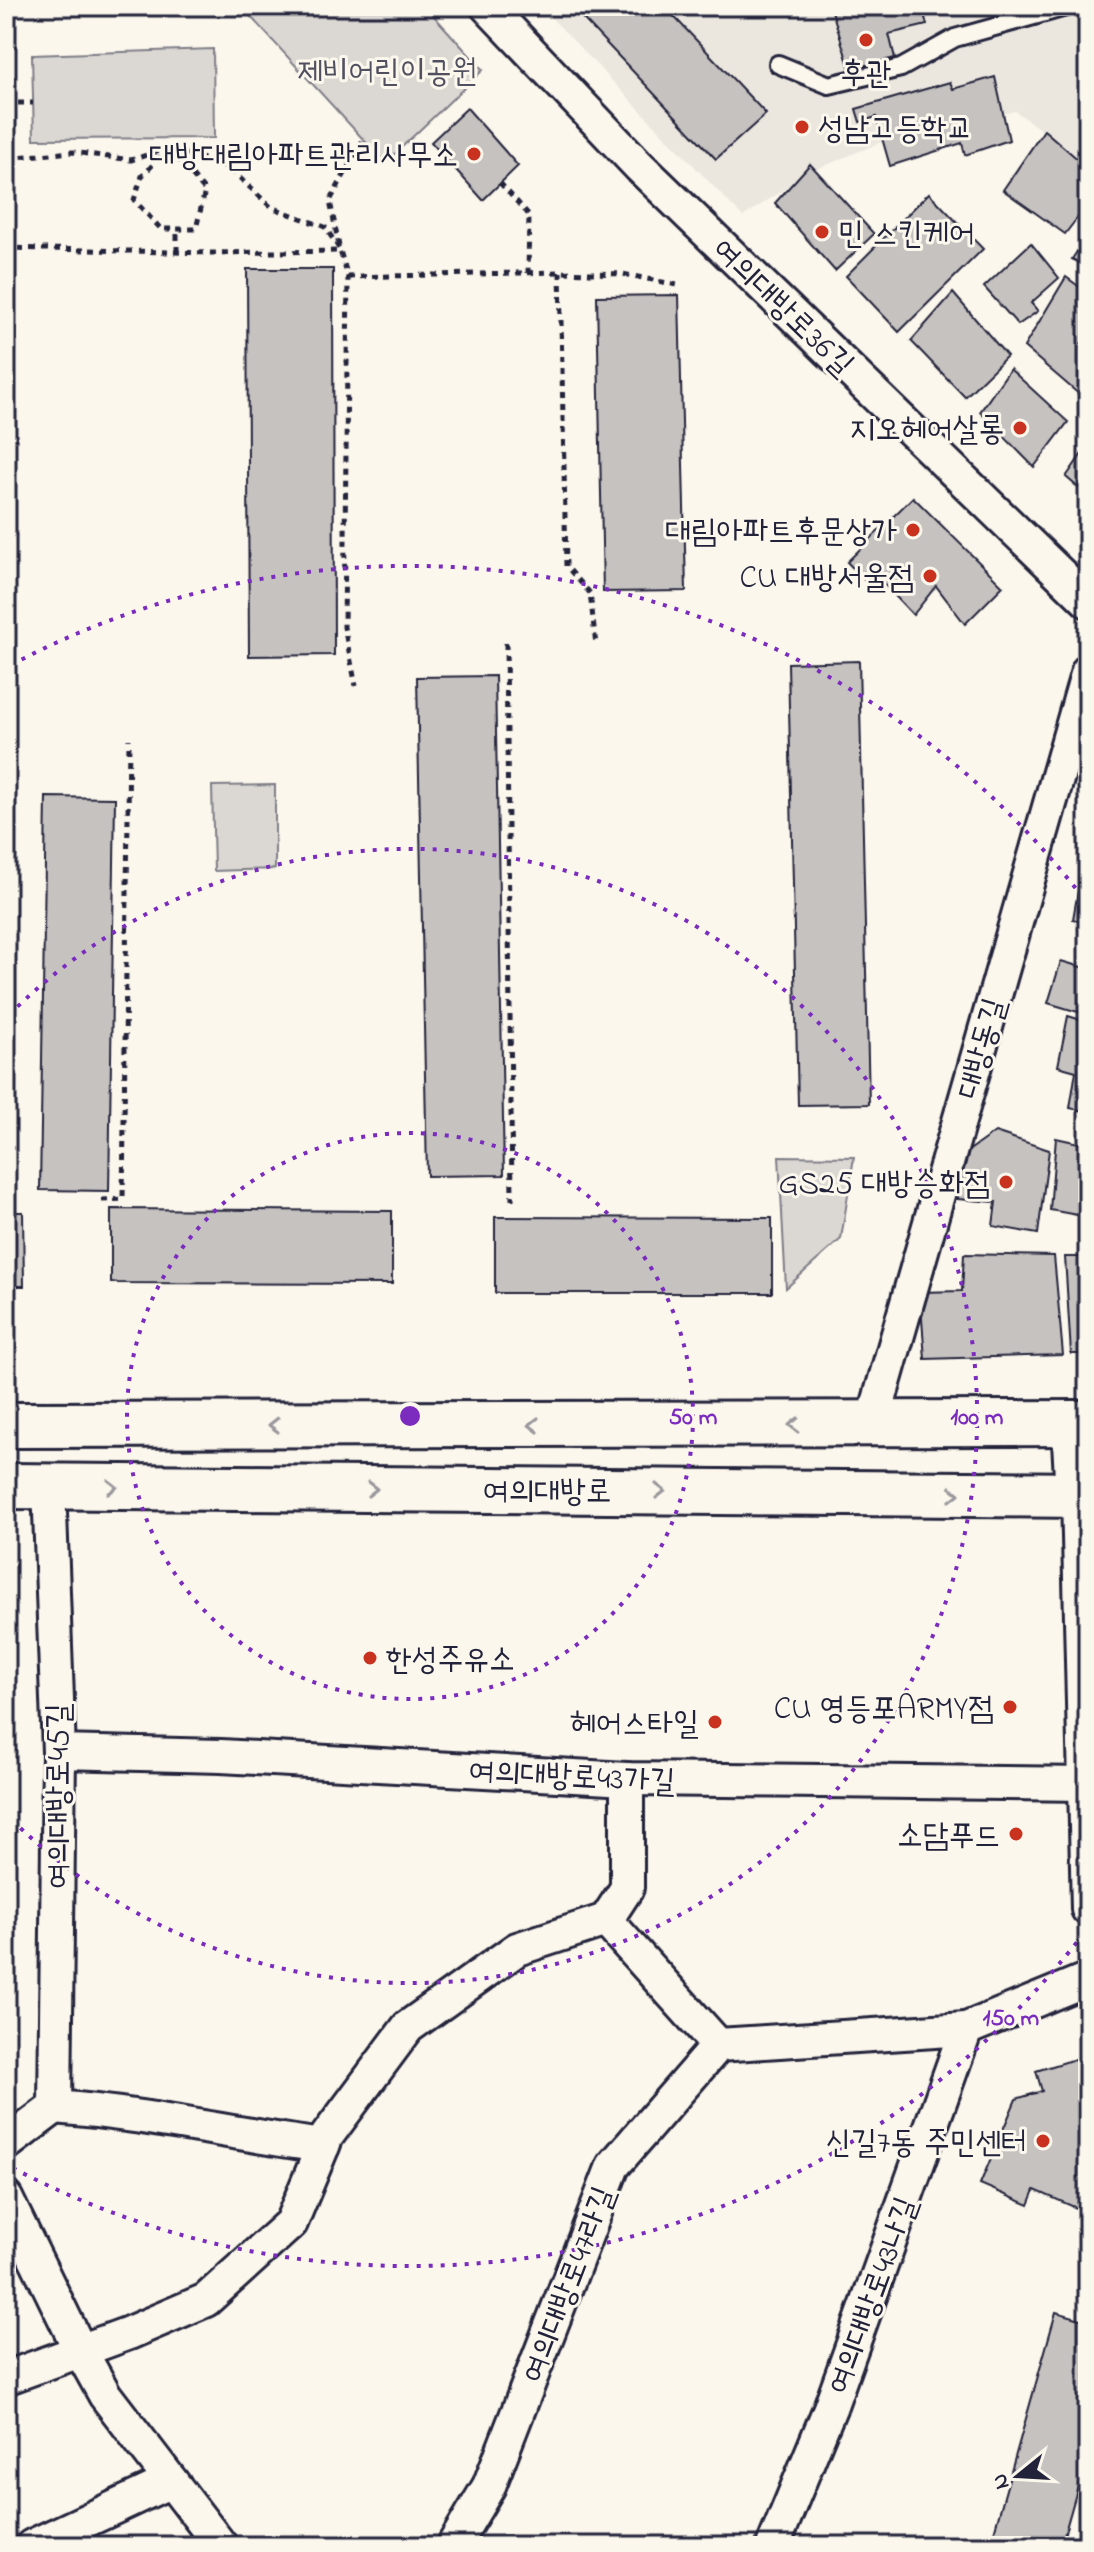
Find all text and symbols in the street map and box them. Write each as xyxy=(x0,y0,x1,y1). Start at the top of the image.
marker: 후관 xyxy=(857,31,875,49)
park label: 제비어린이공원 xyxy=(297,50,477,97)
place label: 후관 xyxy=(840,52,892,99)
place label: 성남고등학교 xyxy=(818,107,973,154)
marker: 성남고등학교 xyxy=(793,118,811,136)
place label: 대방대림아파트관리사무소 xyxy=(149,134,458,181)
marker: 대방대림아파트관리사무소 xyxy=(465,145,483,163)
place label: 민 스킨케어 xyxy=(838,212,975,259)
marker: 민 스킨케어 xyxy=(813,223,831,241)
street label: 여의대방로36길 xyxy=(700,228,863,389)
place label: 지오헤어살롱 xyxy=(850,408,1004,455)
marker: 지오헤어살롱 xyxy=(1011,419,1029,437)
place label: 대림아파트후문상가 xyxy=(665,510,897,557)
marker: 대림아파트후문상가 xyxy=(904,521,922,539)
place label: CU 대방서울점 xyxy=(739,556,914,603)
marker: CU 대방서울점 xyxy=(921,567,939,585)
street label: 대방동길 xyxy=(947,993,1020,1105)
place label: GS25 대방승화점 xyxy=(778,1162,990,1209)
marker: GS25 대방승화점 xyxy=(997,1173,1015,1191)
text: 50 m xyxy=(669,1401,718,1436)
text: 100 m xyxy=(951,1401,1004,1436)
centre of rings xyxy=(396,1402,424,1430)
one-way arrow xyxy=(267,1416,280,1434)
one-way arrow xyxy=(527,1416,540,1434)
one-way arrow xyxy=(787,1416,800,1434)
street label: 여의대방로 xyxy=(483,1470,611,1517)
one-way arrow xyxy=(106,1478,119,1496)
one-way arrow xyxy=(366,1480,379,1498)
one-way arrow xyxy=(654,1482,667,1500)
one-way arrow xyxy=(948,1485,961,1502)
place label: 한성주유소 xyxy=(386,1638,515,1685)
marker: 한성주유소 xyxy=(361,1649,379,1667)
place label: CU 영등포ARMY점 xyxy=(774,1687,994,1734)
marker: CU 영등포ARMY점 xyxy=(1001,1698,1019,1716)
place label: 헤어스타일 xyxy=(570,1702,699,1749)
street label: 여의대방로45길 xyxy=(37,1703,84,1889)
marker: 헤어스타일 xyxy=(706,1713,724,1731)
street label: 여의대방로43가길 xyxy=(467,1750,676,1807)
place label: 소담푸드 xyxy=(897,1814,1000,1861)
marker: 소담푸드 xyxy=(1007,1825,1025,1843)
text: 150 m xyxy=(983,2002,1040,2037)
place label: 신길7동 주민센터 xyxy=(826,2121,1027,2168)
marker: 신길7동 주민센터 xyxy=(1034,2132,1052,2150)
street label: 여의대방로47라길 xyxy=(511,2180,629,2390)
street label: 여의대방로43나길 xyxy=(817,2191,932,2401)
north arrow xyxy=(978,2436,1058,2516)
text: N xyxy=(984,2469,1019,2493)

